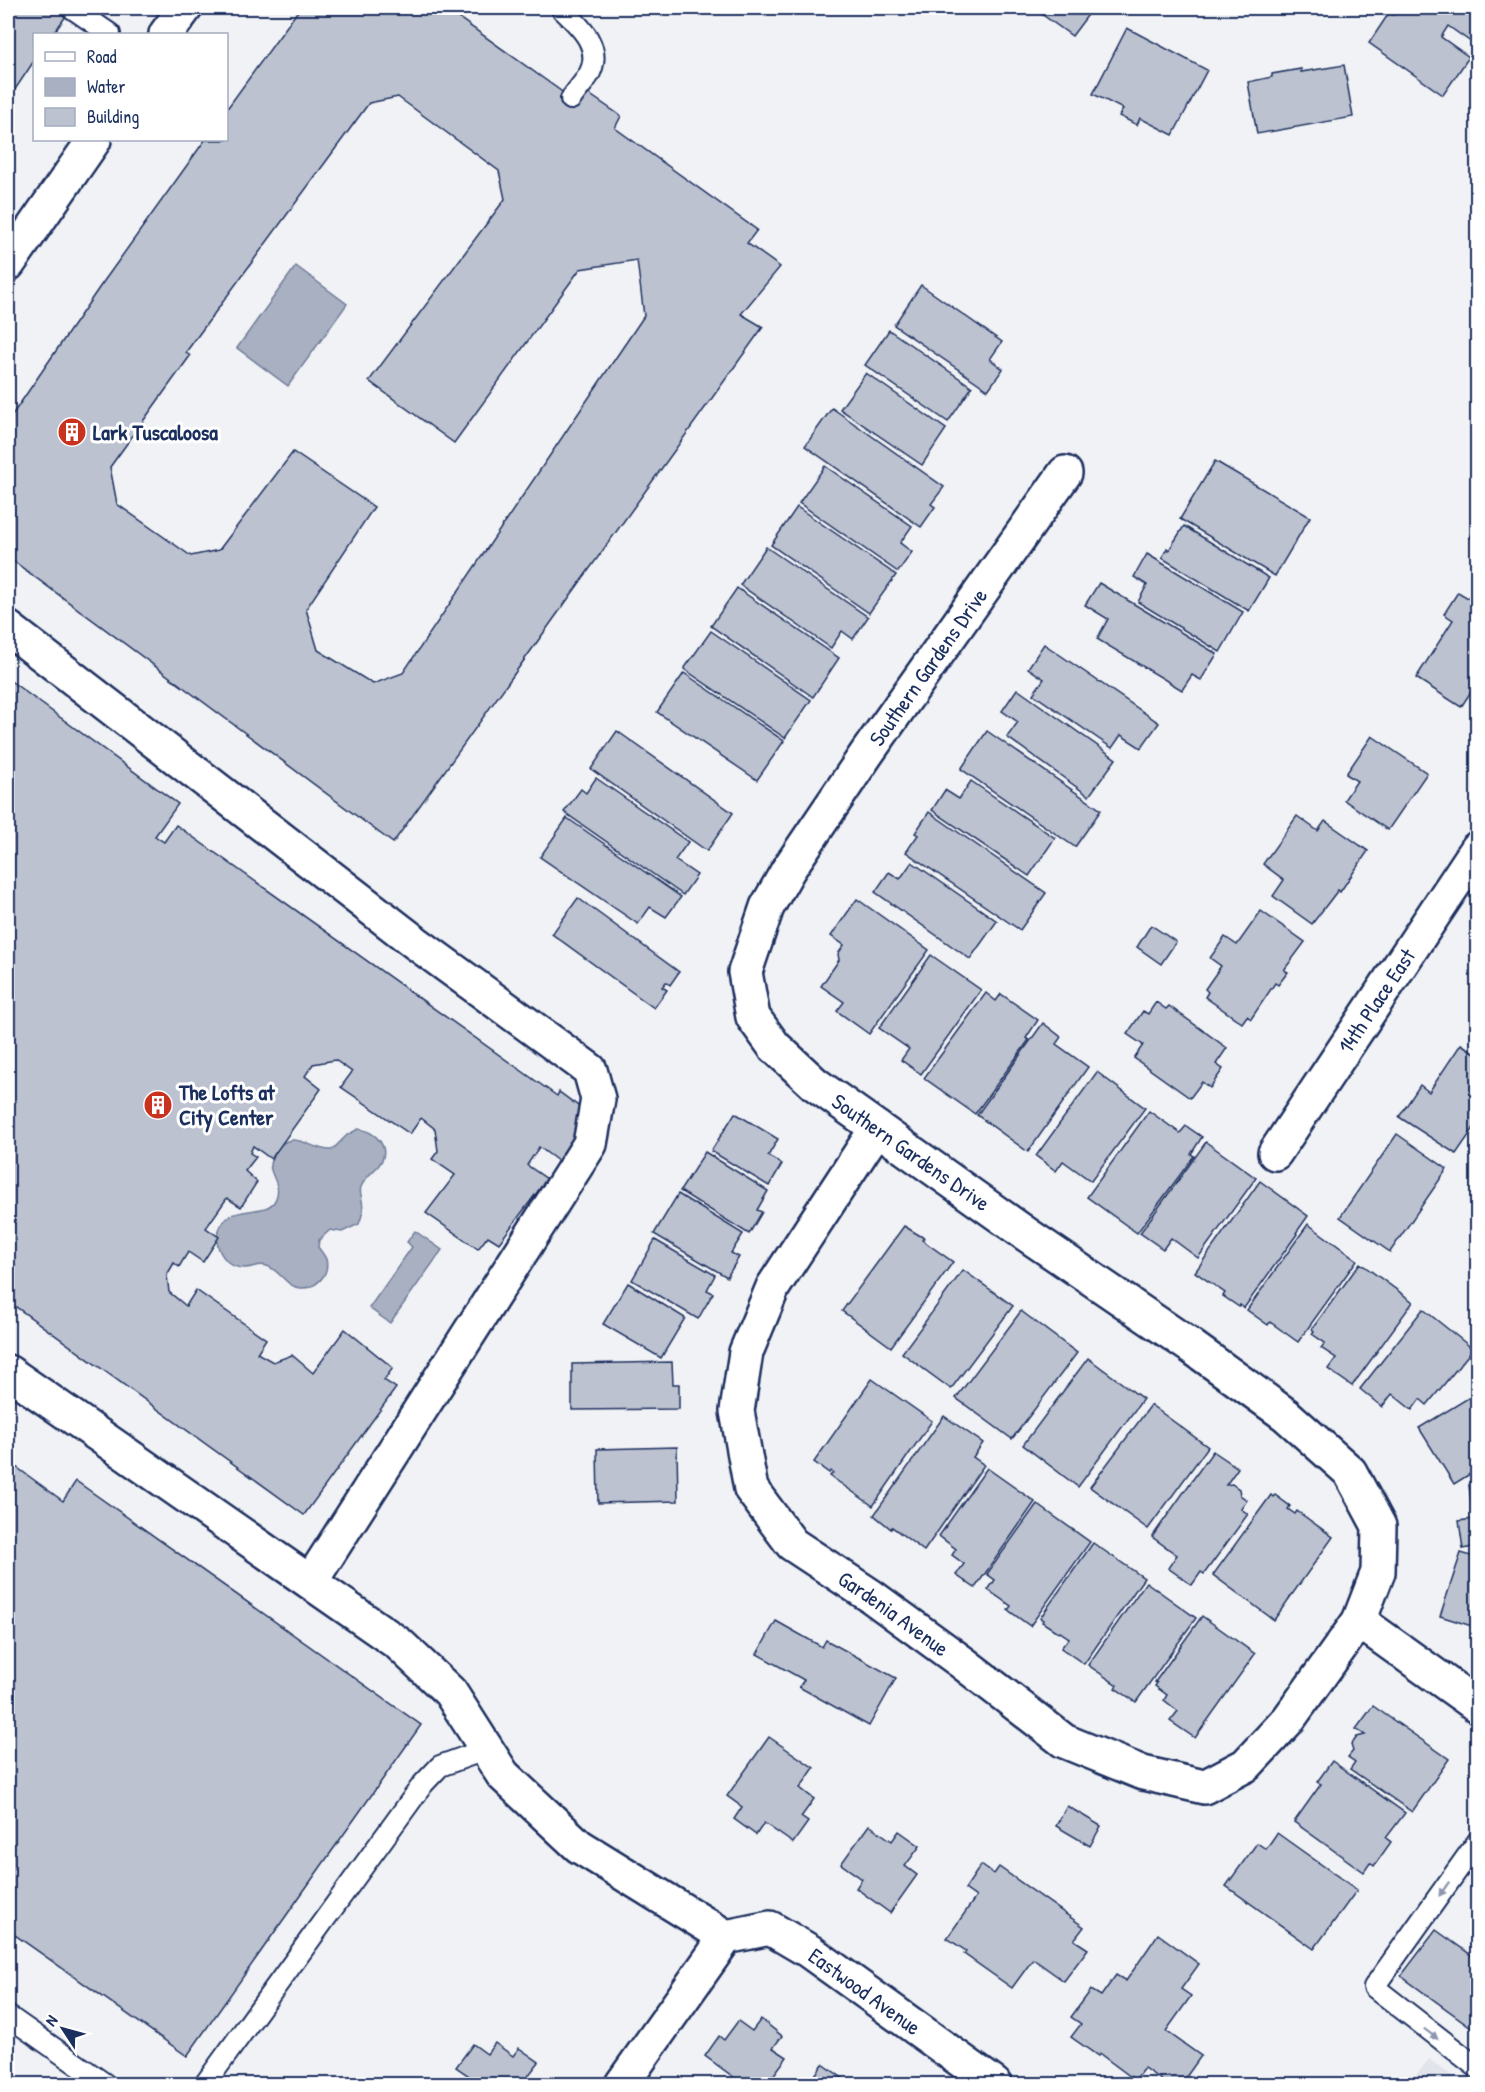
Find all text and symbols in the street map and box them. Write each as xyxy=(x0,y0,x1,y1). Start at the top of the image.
legend xyxy=(33,33,228,141)
text: Road xyxy=(87,44,117,69)
text: Water xyxy=(87,74,125,99)
text: Building xyxy=(87,104,139,129)
building icon: Lark Tuscaloosa xyxy=(56,416,88,448)
place label: Lark Tuscaloosa xyxy=(93,417,218,447)
street label: Southern Gardens Drive xyxy=(862,582,994,752)
street label: 14th Place East xyxy=(1331,942,1422,1059)
place label: The Lofts at City Center xyxy=(178,1077,276,1133)
street label: Southern Gardens Drive xyxy=(826,1086,996,1218)
building icon: The Lofts at City Center xyxy=(142,1089,174,1121)
street label: Gardenia Avenue xyxy=(833,1564,955,1663)
one-way arrow xyxy=(1438,1881,1450,1896)
street label: Eastwood Avenue xyxy=(803,1940,927,2042)
north arrow xyxy=(33,1999,93,2059)
text: N xyxy=(39,2010,63,2030)
one-way arrow xyxy=(1424,2027,1439,2039)

